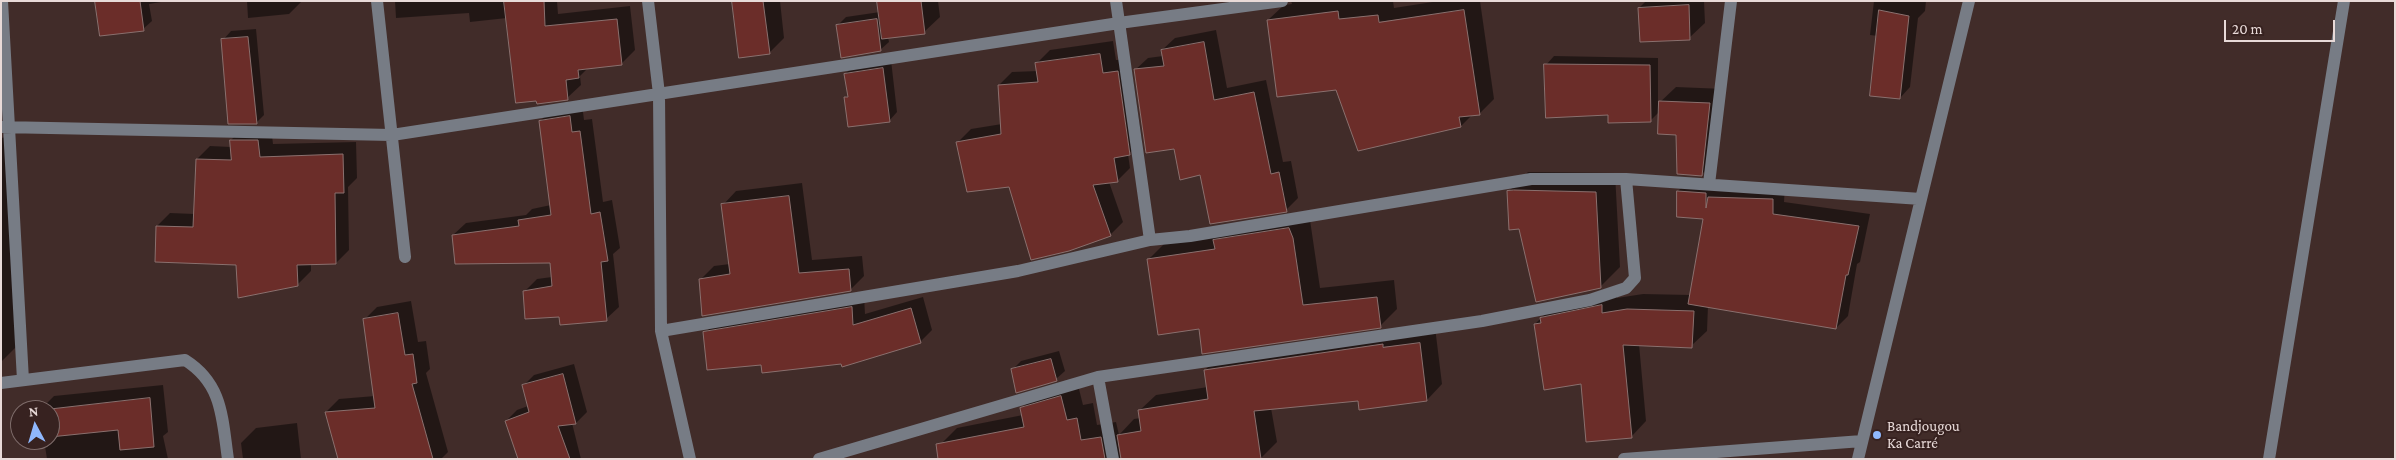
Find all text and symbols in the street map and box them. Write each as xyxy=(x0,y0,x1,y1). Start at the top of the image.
scale bar xyxy=(2226,10,2337,42)
text: 20 m xyxy=(2232,21,2263,37)
north arrow xyxy=(10,400,60,450)
text: N xyxy=(28,403,39,420)
place label: Bandjougou Ka Carré xyxy=(1887,417,1960,452)
marker: Bandjougou Ka Carré xyxy=(1871,429,1883,441)

